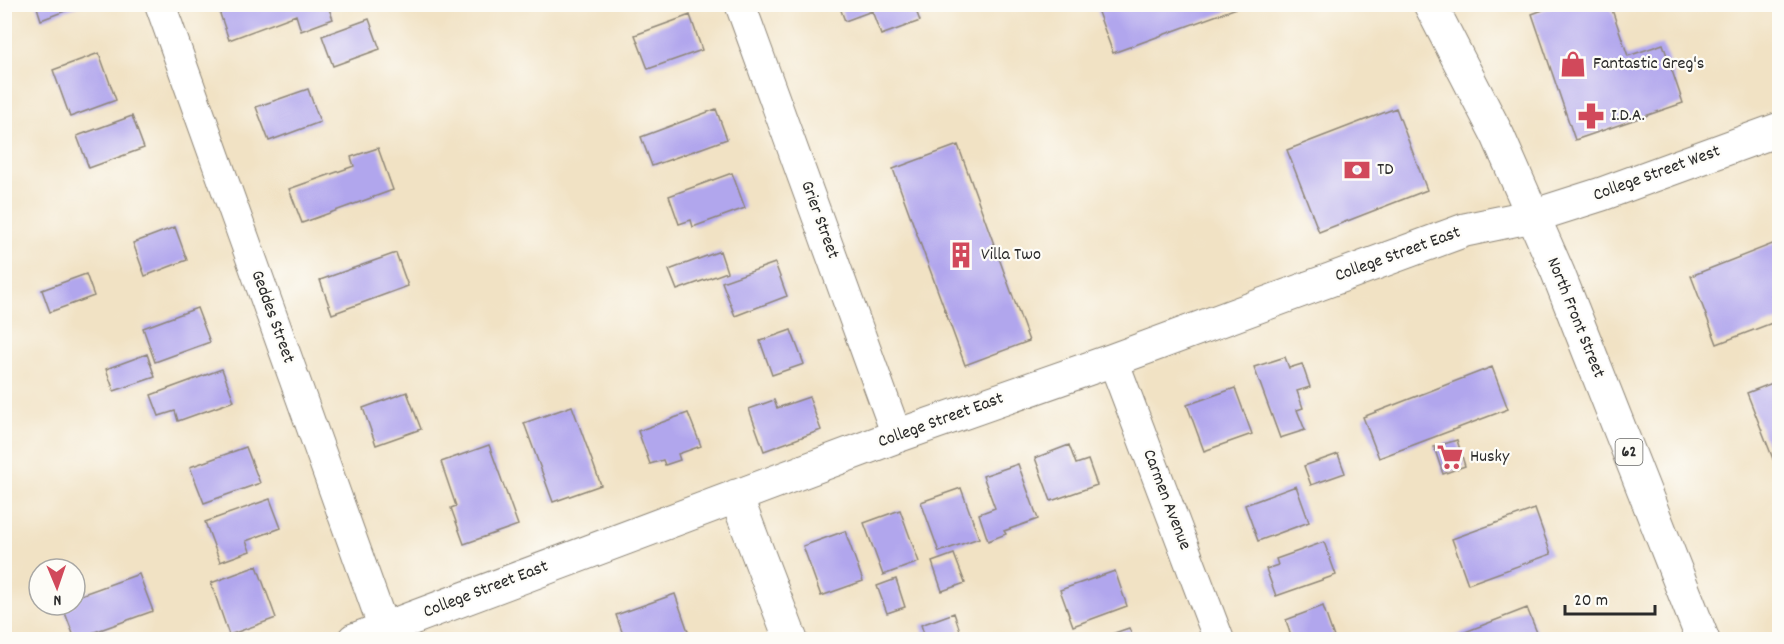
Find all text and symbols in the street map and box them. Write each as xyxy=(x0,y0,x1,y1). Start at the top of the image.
shop icon: Fantastic Greg's xyxy=(1558,49,1588,79)
place label: Fantastic Greg's xyxy=(1593,52,1704,77)
pharmacy icon: I.D.A. xyxy=(1576,101,1606,131)
place label: I.D.A. xyxy=(1611,104,1645,129)
street label: College Street West xyxy=(1590,139,1724,209)
bank icon: TD xyxy=(1342,155,1372,185)
place label: TD xyxy=(1377,158,1394,183)
street label: Grier Street xyxy=(793,177,845,263)
street label: College Street East xyxy=(1332,221,1465,289)
building icon: Villa Two xyxy=(946,240,976,270)
place label: Villa Two xyxy=(981,243,1041,268)
street label: North Front Street xyxy=(1539,254,1611,382)
street label: Geddes Street xyxy=(244,267,300,367)
street label: College Street East xyxy=(875,387,1008,455)
road number: 62 xyxy=(1616,439,1642,465)
supermarket icon: Husky xyxy=(1435,442,1465,472)
place label: Husky xyxy=(1470,445,1510,470)
street label: Carmen Avenue xyxy=(1135,446,1197,554)
street label: College Street East xyxy=(420,555,552,625)
north arrow xyxy=(27,557,87,617)
scale bar xyxy=(1565,578,1655,616)
text: N xyxy=(53,588,62,611)
text: 20 m xyxy=(1574,589,1608,614)

